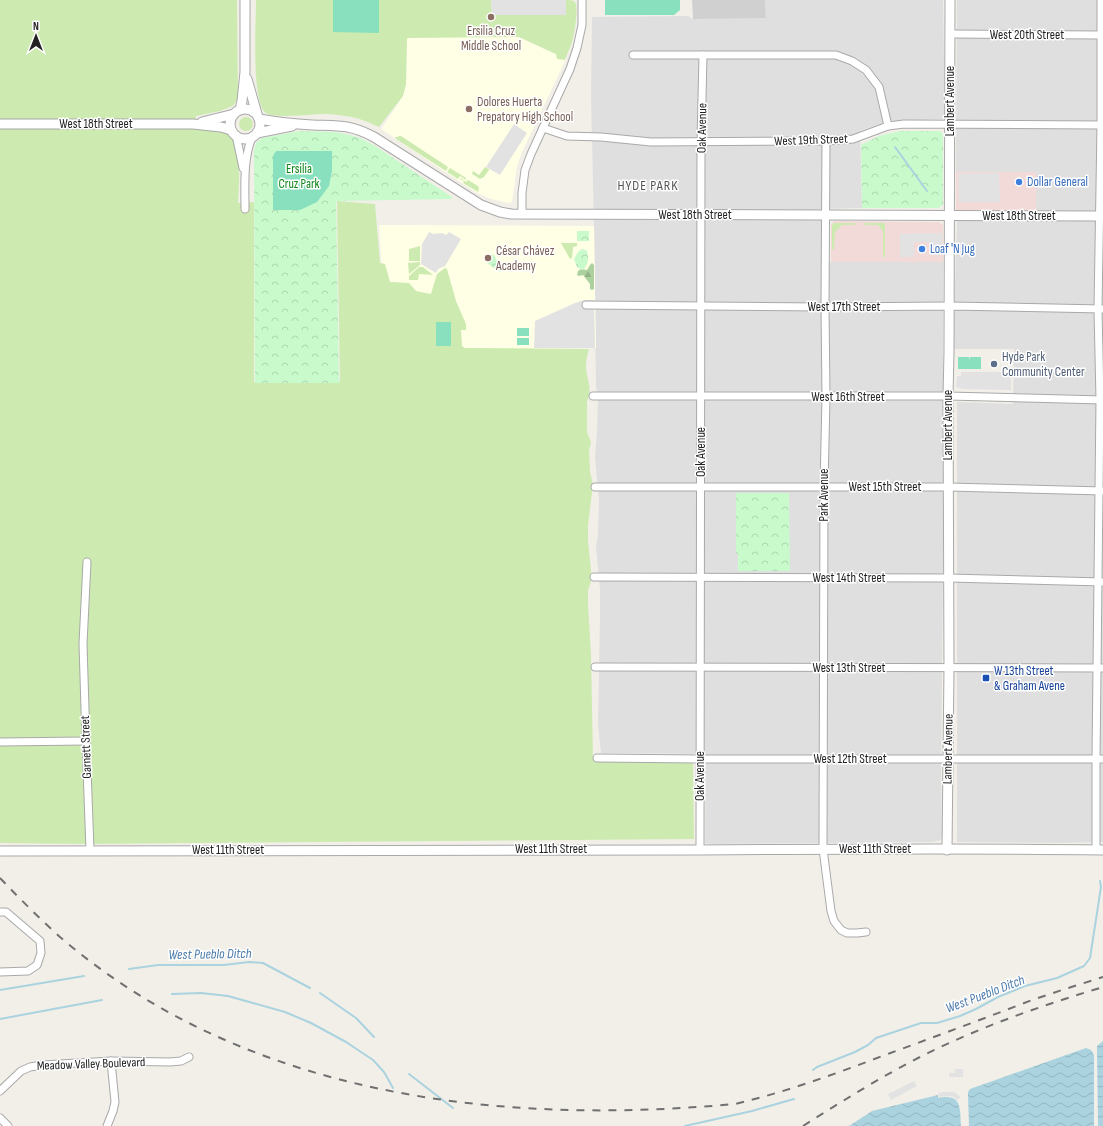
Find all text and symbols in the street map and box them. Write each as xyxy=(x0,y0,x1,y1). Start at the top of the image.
marker: Ersilia Cruz Middle School xyxy=(486,12,496,22)
north arrow xyxy=(16,16,56,56)
text: N xyxy=(33,20,39,33)
place label: Ersilia Cruz Middle School xyxy=(461,23,521,54)
street label: West 20th Street xyxy=(990,27,1064,43)
street label: Lambert Avenue xyxy=(942,66,958,136)
place label: Dolores Huerta Prepatory High School xyxy=(477,94,573,125)
street label: Oak Avenue xyxy=(694,103,710,153)
marker: Dolores Huerta Prepatory High School xyxy=(464,104,474,114)
street label: West 18th Street xyxy=(59,116,133,132)
street label: West 19th Street xyxy=(774,131,848,149)
park label: Ersilia Cruz Park xyxy=(278,161,320,192)
place label: Dollar General xyxy=(1027,174,1088,190)
district label: HYDE PARK xyxy=(617,177,679,194)
marker: Dollar General xyxy=(1014,177,1024,187)
street label: West 18th Street xyxy=(658,207,732,223)
street label: West 18th Street xyxy=(982,208,1056,224)
place label: Loaf 'N Jug xyxy=(930,241,975,257)
place label: César Chávez Academy xyxy=(495,243,555,274)
marker: Loaf 'N Jug xyxy=(917,244,927,254)
marker: César Chávez Academy xyxy=(483,253,493,263)
street label: West 17th Street xyxy=(807,299,881,315)
place label: Hyde Park Community Center xyxy=(1002,349,1085,380)
marker: Hyde Park Community Center xyxy=(989,359,999,369)
street label: West 16th Street xyxy=(811,389,885,405)
street label: Lambert Avenue xyxy=(940,390,956,460)
street label: Oak Avenue xyxy=(693,427,709,477)
street label: Park Avenue xyxy=(816,469,832,521)
street label: West 15th Street xyxy=(849,479,922,495)
street label: West 14th Street xyxy=(812,570,886,586)
street label: West 13th Street xyxy=(812,660,886,676)
place label: W 13th Street & Graham Avene xyxy=(994,663,1065,694)
marker: W 13th Street & Graham Avene xyxy=(981,673,991,683)
street label: Lambert Avenue xyxy=(939,714,957,784)
street label: Garnett Street xyxy=(77,715,95,779)
street label: Oak Avenue xyxy=(692,751,708,801)
street label: West 12th Street xyxy=(813,751,887,767)
street label: West 11th Street xyxy=(515,841,587,857)
street label: West 11th Street xyxy=(839,841,911,857)
street label: West 11th Street xyxy=(192,842,264,858)
water label: West Pueblo Ditch xyxy=(168,945,252,963)
water label: West Pueblo Ditch xyxy=(943,971,1027,1017)
street label: Meadow Valley Boulevard xyxy=(36,1054,146,1074)

